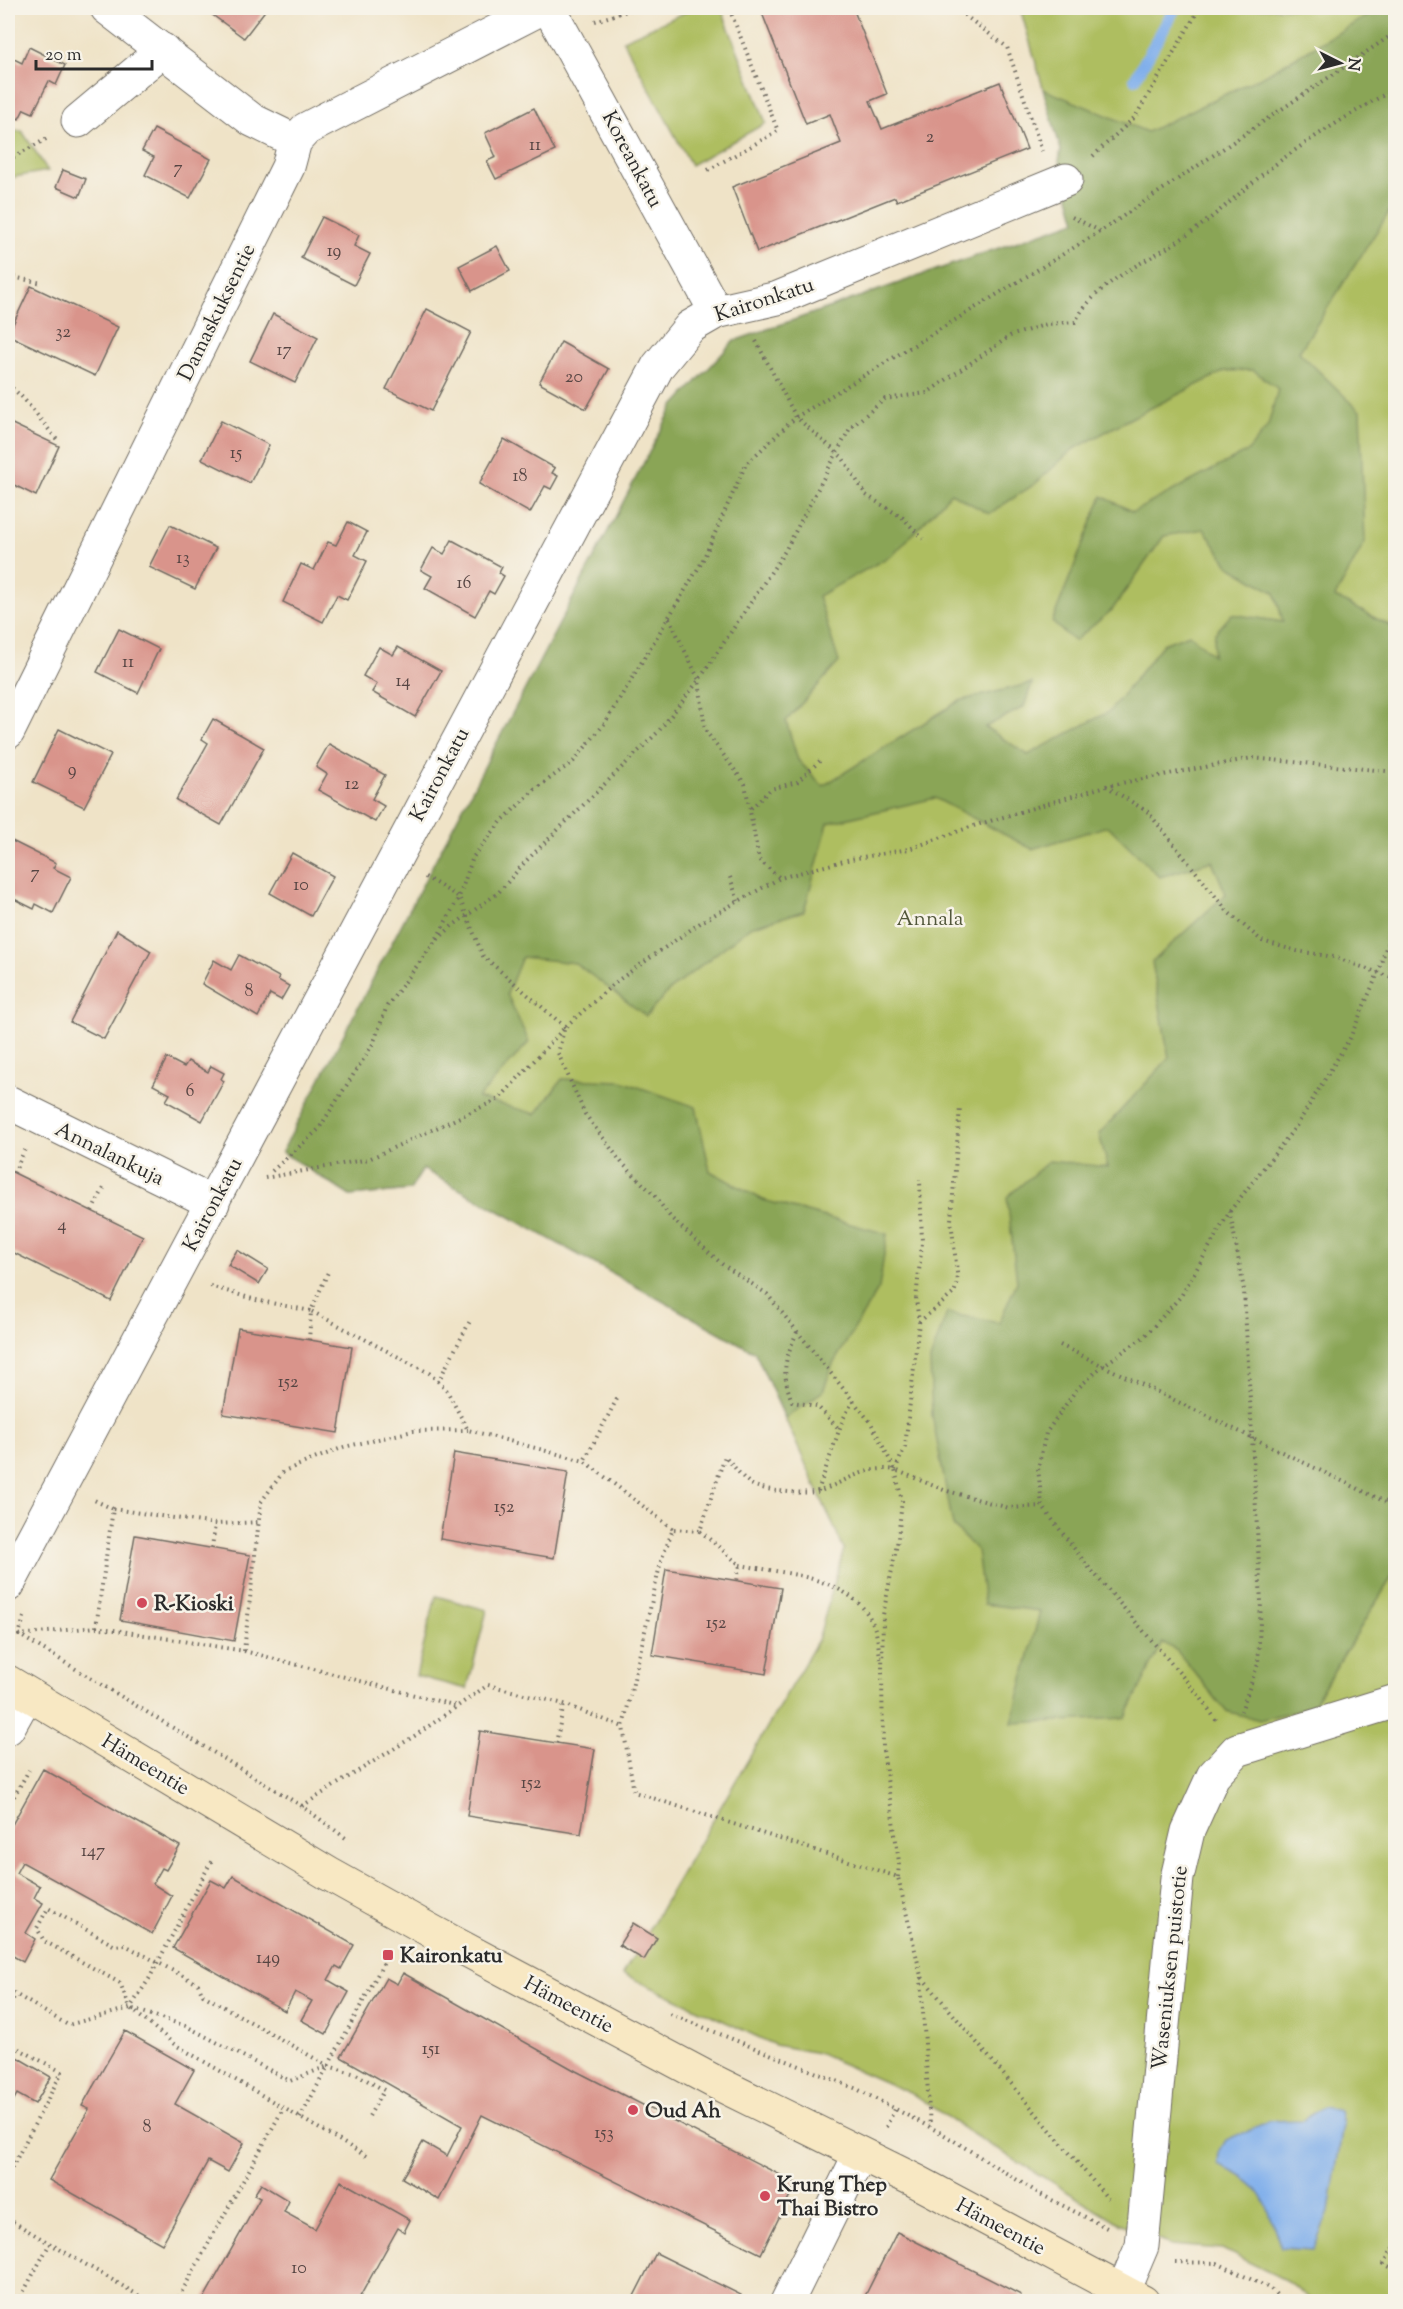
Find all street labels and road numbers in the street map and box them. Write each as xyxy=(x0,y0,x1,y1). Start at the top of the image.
street label: Koreankatu xyxy=(593,106,669,214)
street label: Damaskuksentie xyxy=(172,239,264,387)
street label: Kaironkatu xyxy=(711,271,818,331)
street label: Kaironkatu xyxy=(403,723,478,827)
street label: Annalankuja xyxy=(49,1115,169,1194)
street label: Kaironkatu xyxy=(176,1153,251,1257)
street label: Hämeentie xyxy=(95,1728,195,1804)
street label: Waseniuksen puistotie xyxy=(1145,1864,1197,2072)
street label: Hämeentie xyxy=(518,1970,618,2042)
street label: Hämeentie xyxy=(950,2192,1050,2264)

